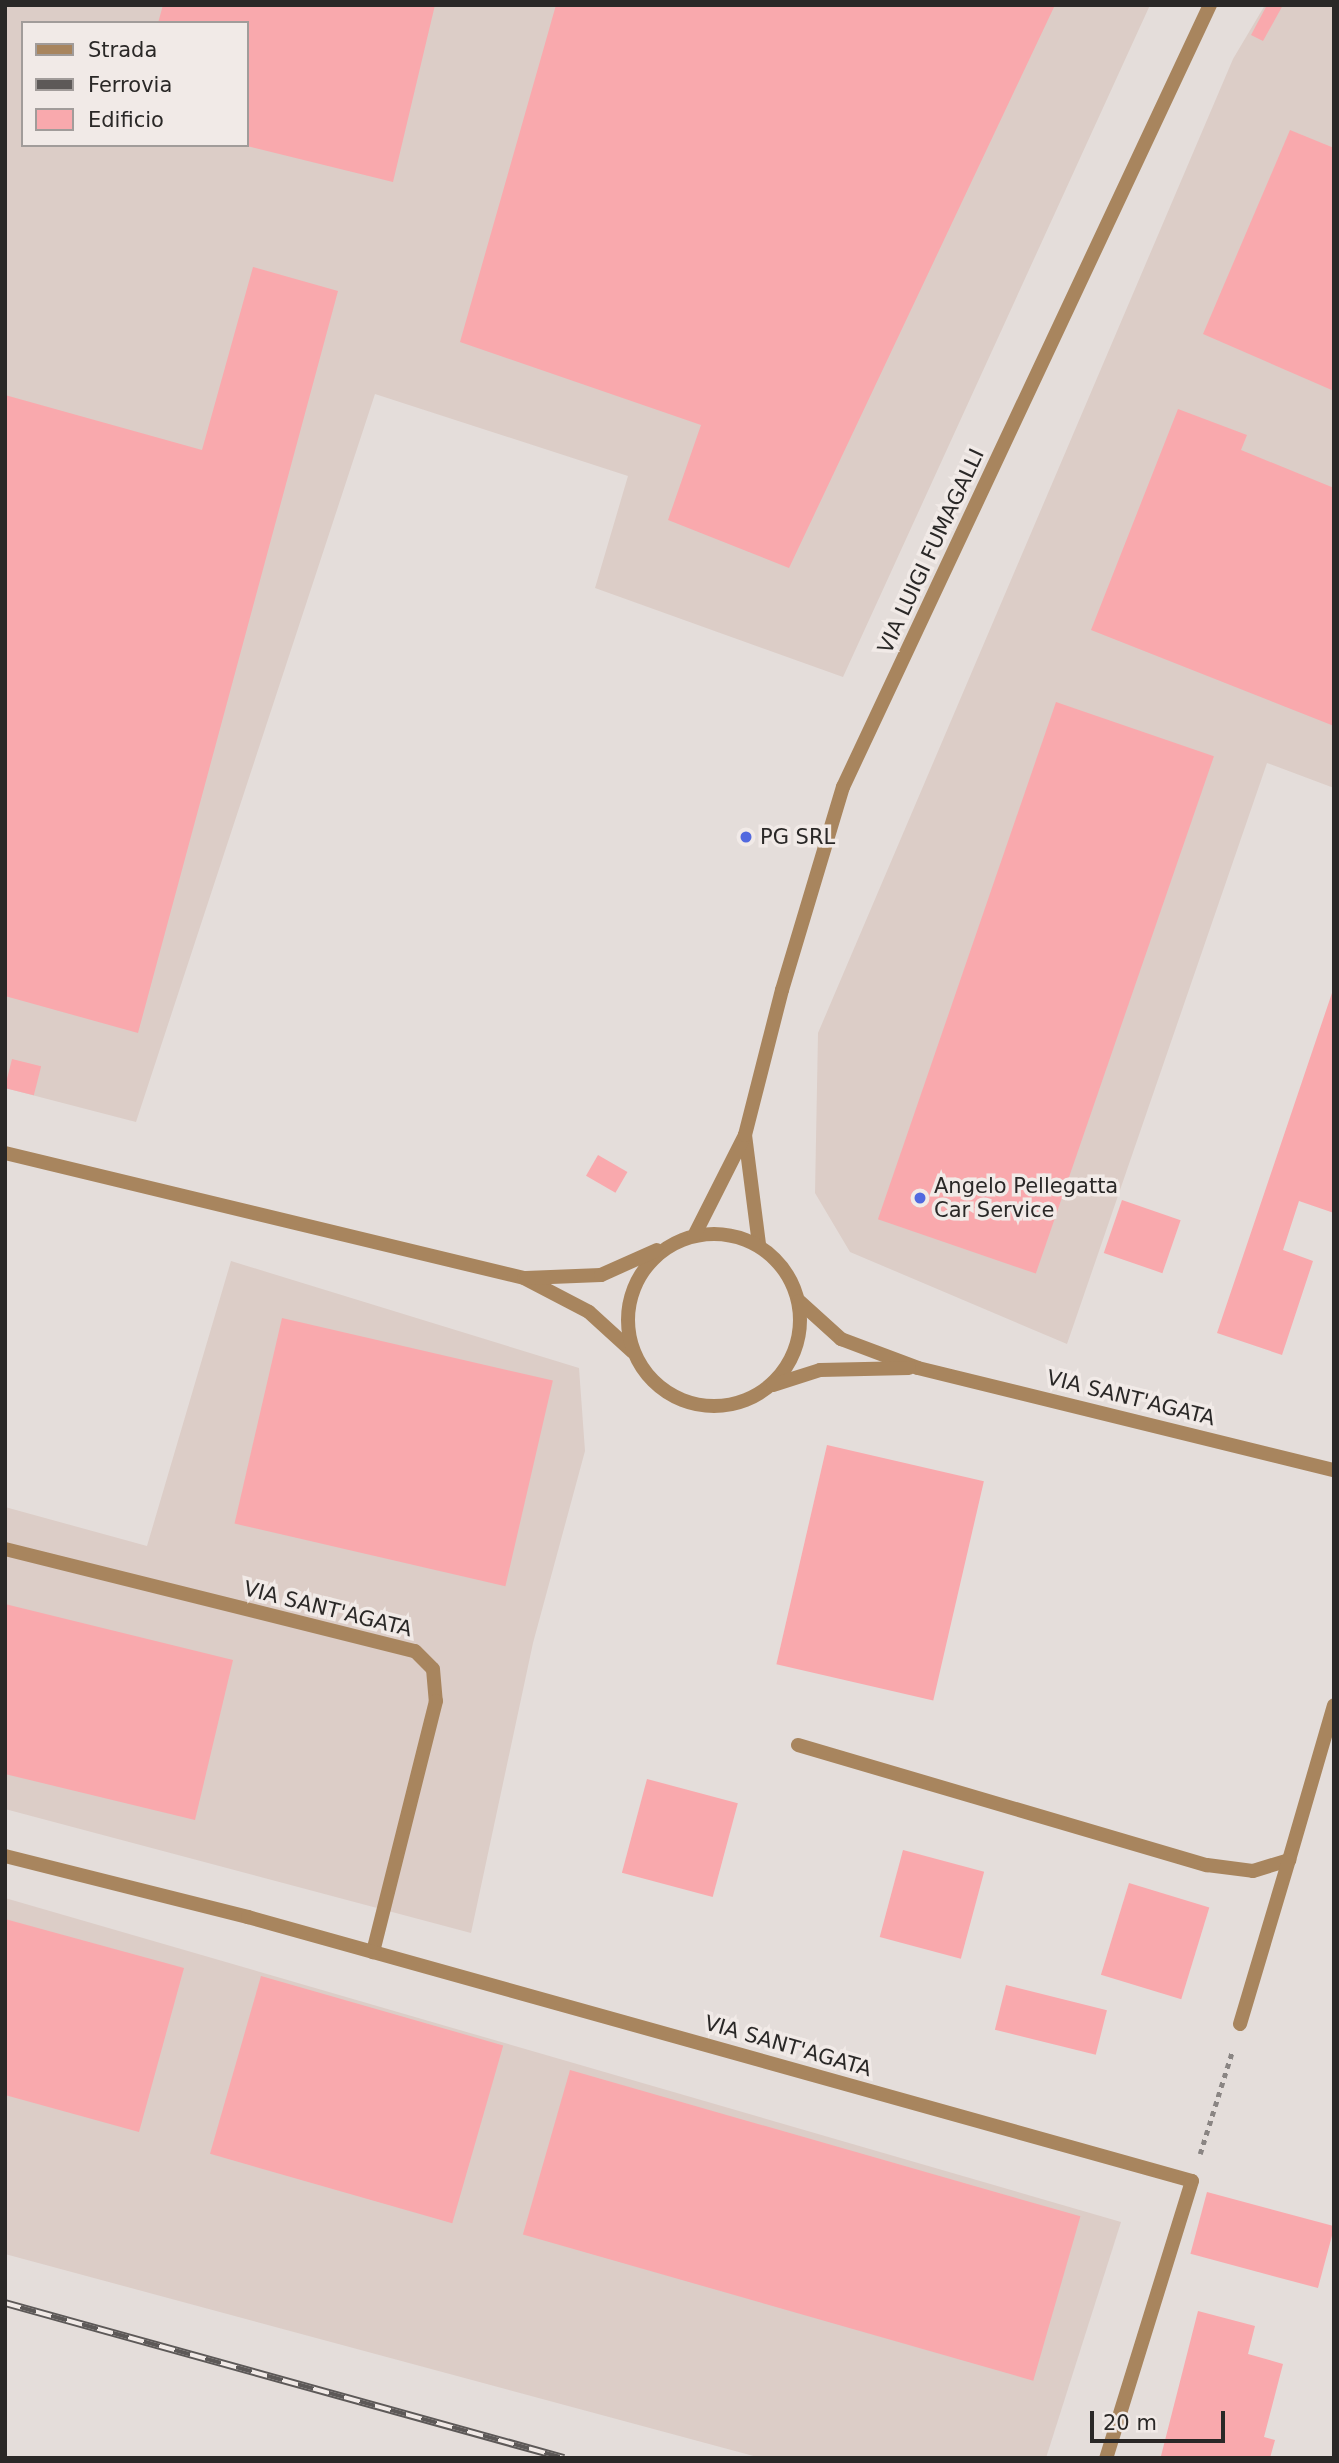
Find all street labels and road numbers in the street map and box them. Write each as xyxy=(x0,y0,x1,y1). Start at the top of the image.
street label: VIA LUIGI FUMAGALLI xyxy=(873,445,989,657)
street label: VIA SANT'AGATA xyxy=(1044,1365,1218,1431)
street label: VIA SANT'AGATA xyxy=(241,1576,415,1642)
street label: VIA SANT'AGATA xyxy=(702,2010,874,2082)

